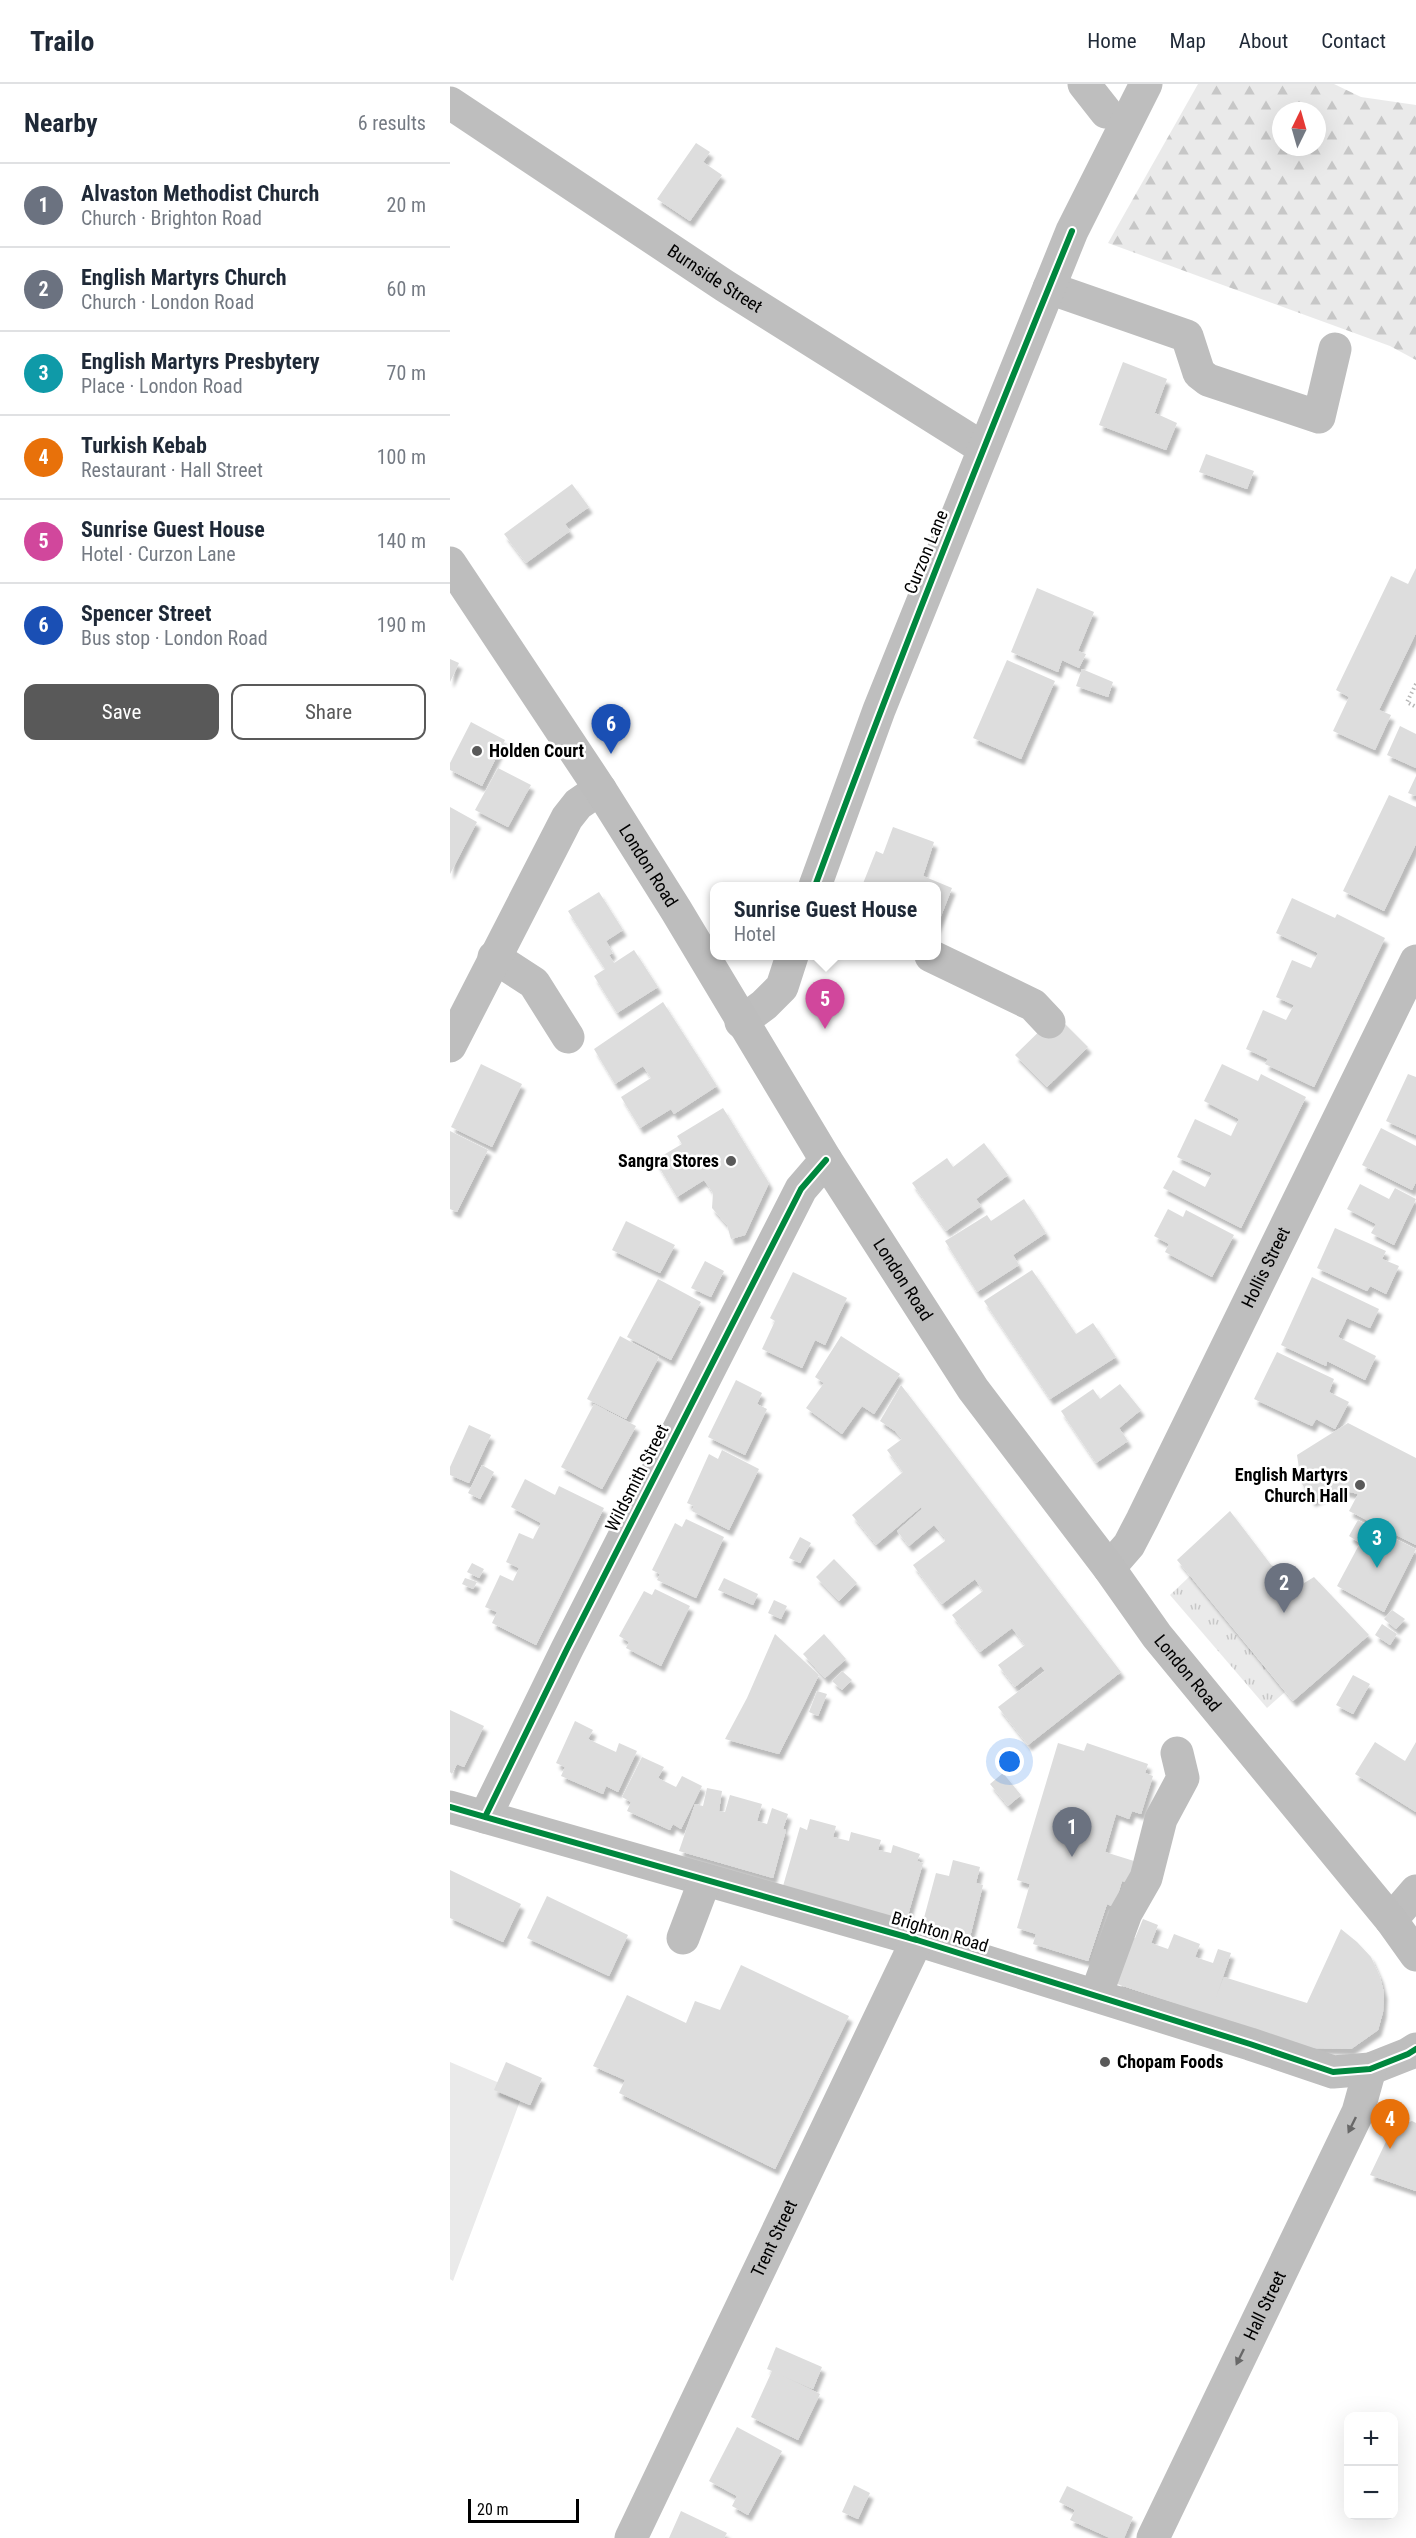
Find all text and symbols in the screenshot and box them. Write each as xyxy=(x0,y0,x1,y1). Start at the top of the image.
text: Trailo xyxy=(30,25,94,58)
text: Home xyxy=(1087,29,1137,53)
text: Map xyxy=(1170,29,1206,53)
text: About xyxy=(1239,29,1288,53)
text: Contact xyxy=(1321,29,1386,53)
north arrow xyxy=(1272,102,1326,156)
text: Nearby xyxy=(24,108,98,138)
text: 6 results xyxy=(358,111,426,135)
text: Alvaston Methodist Church xyxy=(81,181,319,206)
text: 1 xyxy=(38,193,49,217)
text: 20 m xyxy=(387,193,426,217)
text: Church · Brighton Road xyxy=(81,206,262,230)
street label: Burnside Street xyxy=(664,240,766,317)
text: English Martyrs Church xyxy=(81,265,287,290)
text: 2 xyxy=(38,277,49,301)
text: 60 m xyxy=(387,277,426,301)
text: Church · London Road xyxy=(81,290,254,314)
text: English Martyrs Presbytery xyxy=(81,349,320,374)
text: 3 xyxy=(38,361,49,385)
text: 70 m xyxy=(387,361,426,385)
text: Place · London Road xyxy=(81,374,243,398)
text: Turkish Kebab xyxy=(81,433,207,458)
text: 4 xyxy=(38,445,49,469)
text: 100 m xyxy=(377,445,426,469)
text: Restaurant · Hall Street xyxy=(81,458,263,482)
street label: Curzon Lane xyxy=(899,507,952,597)
text: Sunrise Guest House xyxy=(81,517,265,542)
text: 5 xyxy=(38,529,49,553)
text: 140 m xyxy=(377,529,426,553)
text: Hotel · Curzon Lane xyxy=(81,542,236,566)
text: Spencer Street xyxy=(81,601,212,626)
text: 6 xyxy=(38,613,49,637)
text: 190 m xyxy=(377,613,426,637)
text: Bus stop · London Road xyxy=(81,626,268,650)
button: Save xyxy=(24,684,219,740)
button: Share xyxy=(231,684,426,740)
pin: 6 xyxy=(592,704,630,754)
place label: Holden Court xyxy=(489,740,585,761)
marker: Holden Court xyxy=(470,744,484,758)
street label: London Road xyxy=(615,820,682,911)
popup xyxy=(710,882,941,960)
text: Sunrise Guest House xyxy=(734,897,917,922)
text: Hotel xyxy=(734,922,776,946)
pin: 5 xyxy=(806,980,844,1029)
place label: Sangra Stores xyxy=(618,1150,719,1171)
marker: Sangra Stores xyxy=(724,1154,738,1168)
street label: Hollis Street xyxy=(1237,1223,1294,1311)
street label: London Road xyxy=(869,1235,937,1324)
street label: Wildsmith Street xyxy=(601,1421,672,1535)
place label: English Martyrs Church Hall xyxy=(1235,1464,1348,1506)
marker: English Martyrs Church Hall xyxy=(1353,1478,1367,1492)
pin: 3 xyxy=(1358,1518,1396,1568)
pin: 2 xyxy=(1264,1564,1304,1613)
street label: London Road xyxy=(1150,1630,1226,1716)
your location xyxy=(995,1747,1024,1776)
pin: 1 xyxy=(1052,1808,1092,1857)
street label: Brighton Road xyxy=(889,1907,991,1956)
place label: Chopam Foods xyxy=(1117,2051,1223,2072)
marker: Chopam Foods xyxy=(1098,2055,1112,2069)
pin: 4 xyxy=(1370,2100,1410,2149)
one-way arrow xyxy=(1347,2116,1356,2133)
street label: Trent Street xyxy=(746,2196,801,2280)
street label: Hall Street xyxy=(1239,2267,1290,2343)
one-way arrow xyxy=(1235,2348,1244,2365)
map controls xyxy=(1344,2412,1398,2520)
button: + xyxy=(1344,2412,1398,2466)
button: − xyxy=(1344,2466,1398,2520)
scale bar xyxy=(468,2496,579,2524)
text: 20 m xyxy=(477,2500,509,2519)

